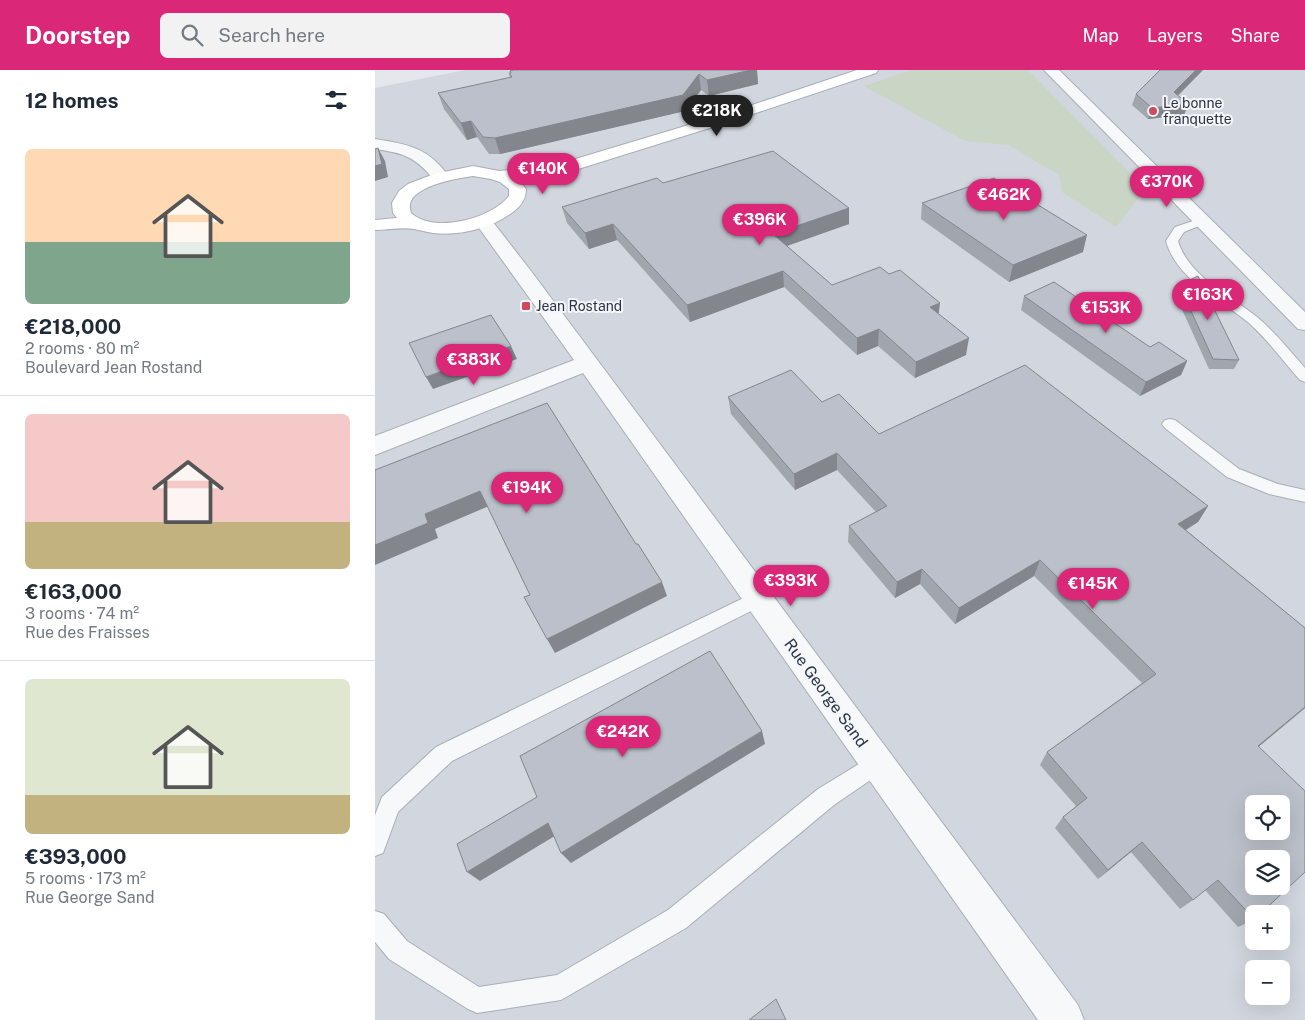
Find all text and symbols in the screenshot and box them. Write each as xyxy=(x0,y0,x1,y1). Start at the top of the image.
search box xyxy=(160,13,510,58)
text: Doorstep xyxy=(25,21,130,49)
icon: search xyxy=(178,21,206,49)
text: Search here xyxy=(218,24,325,46)
text: Map xyxy=(1083,25,1119,46)
text: Layers xyxy=(1147,25,1203,46)
text: Share xyxy=(1231,25,1280,46)
icon: filters xyxy=(322,86,350,114)
text: 12 homes xyxy=(25,88,119,113)
pin: €218K xyxy=(682,94,752,137)
place label: Le bonne franquette xyxy=(1163,95,1232,127)
text: €218K xyxy=(692,101,742,120)
marker: Le bonne franquette xyxy=(1147,105,1159,117)
pin: €140K xyxy=(508,152,578,195)
text: €140K xyxy=(518,159,568,178)
pin: €370K xyxy=(1132,166,1202,208)
text: €370K xyxy=(1141,172,1193,191)
pin: €462K xyxy=(969,178,1039,221)
icon: home xyxy=(143,181,233,271)
text: €462K xyxy=(977,185,1031,204)
pin: €396K xyxy=(725,204,795,246)
text: €396K xyxy=(733,210,787,229)
pin: €163K xyxy=(1173,278,1243,321)
text: €163K xyxy=(1183,285,1233,304)
pin: €153K xyxy=(1071,292,1141,334)
place label: Jean Rostand xyxy=(536,298,622,314)
text: €153K xyxy=(1081,298,1131,317)
marker: Jean Rostand xyxy=(520,300,532,312)
text: €218,000 xyxy=(25,314,121,339)
text: 2 rooms · 80 m² xyxy=(25,339,139,358)
pin: €383K xyxy=(439,344,509,386)
text: €383K xyxy=(447,350,501,369)
text: Boulevard Jean Rostand xyxy=(25,358,202,377)
icon: home xyxy=(143,447,233,537)
pin: €194K xyxy=(492,472,562,514)
text: €194K xyxy=(502,478,552,497)
pin: €393K xyxy=(756,564,826,607)
pin: €145K xyxy=(1058,568,1128,610)
text: €393K xyxy=(764,571,818,590)
text: €145K xyxy=(1068,574,1118,593)
text: €163,000 xyxy=(25,579,122,604)
text: 3 rooms · 74 m² xyxy=(25,604,139,623)
text: Rue des Fraisses xyxy=(25,623,150,642)
street label: Rue George Sand xyxy=(780,635,872,751)
icon: home xyxy=(143,712,233,802)
pin: €242K xyxy=(588,716,658,758)
text: €242K xyxy=(597,722,649,741)
map controls xyxy=(1245,795,1290,1005)
button: locate xyxy=(1245,795,1290,840)
text: €393,000 xyxy=(25,844,127,869)
button: layers xyxy=(1245,850,1290,895)
text: 5 rooms · 173 m² xyxy=(25,869,146,888)
text: Rue George Sand xyxy=(25,888,155,907)
button: + xyxy=(1245,905,1290,950)
button: − xyxy=(1245,960,1290,1005)

